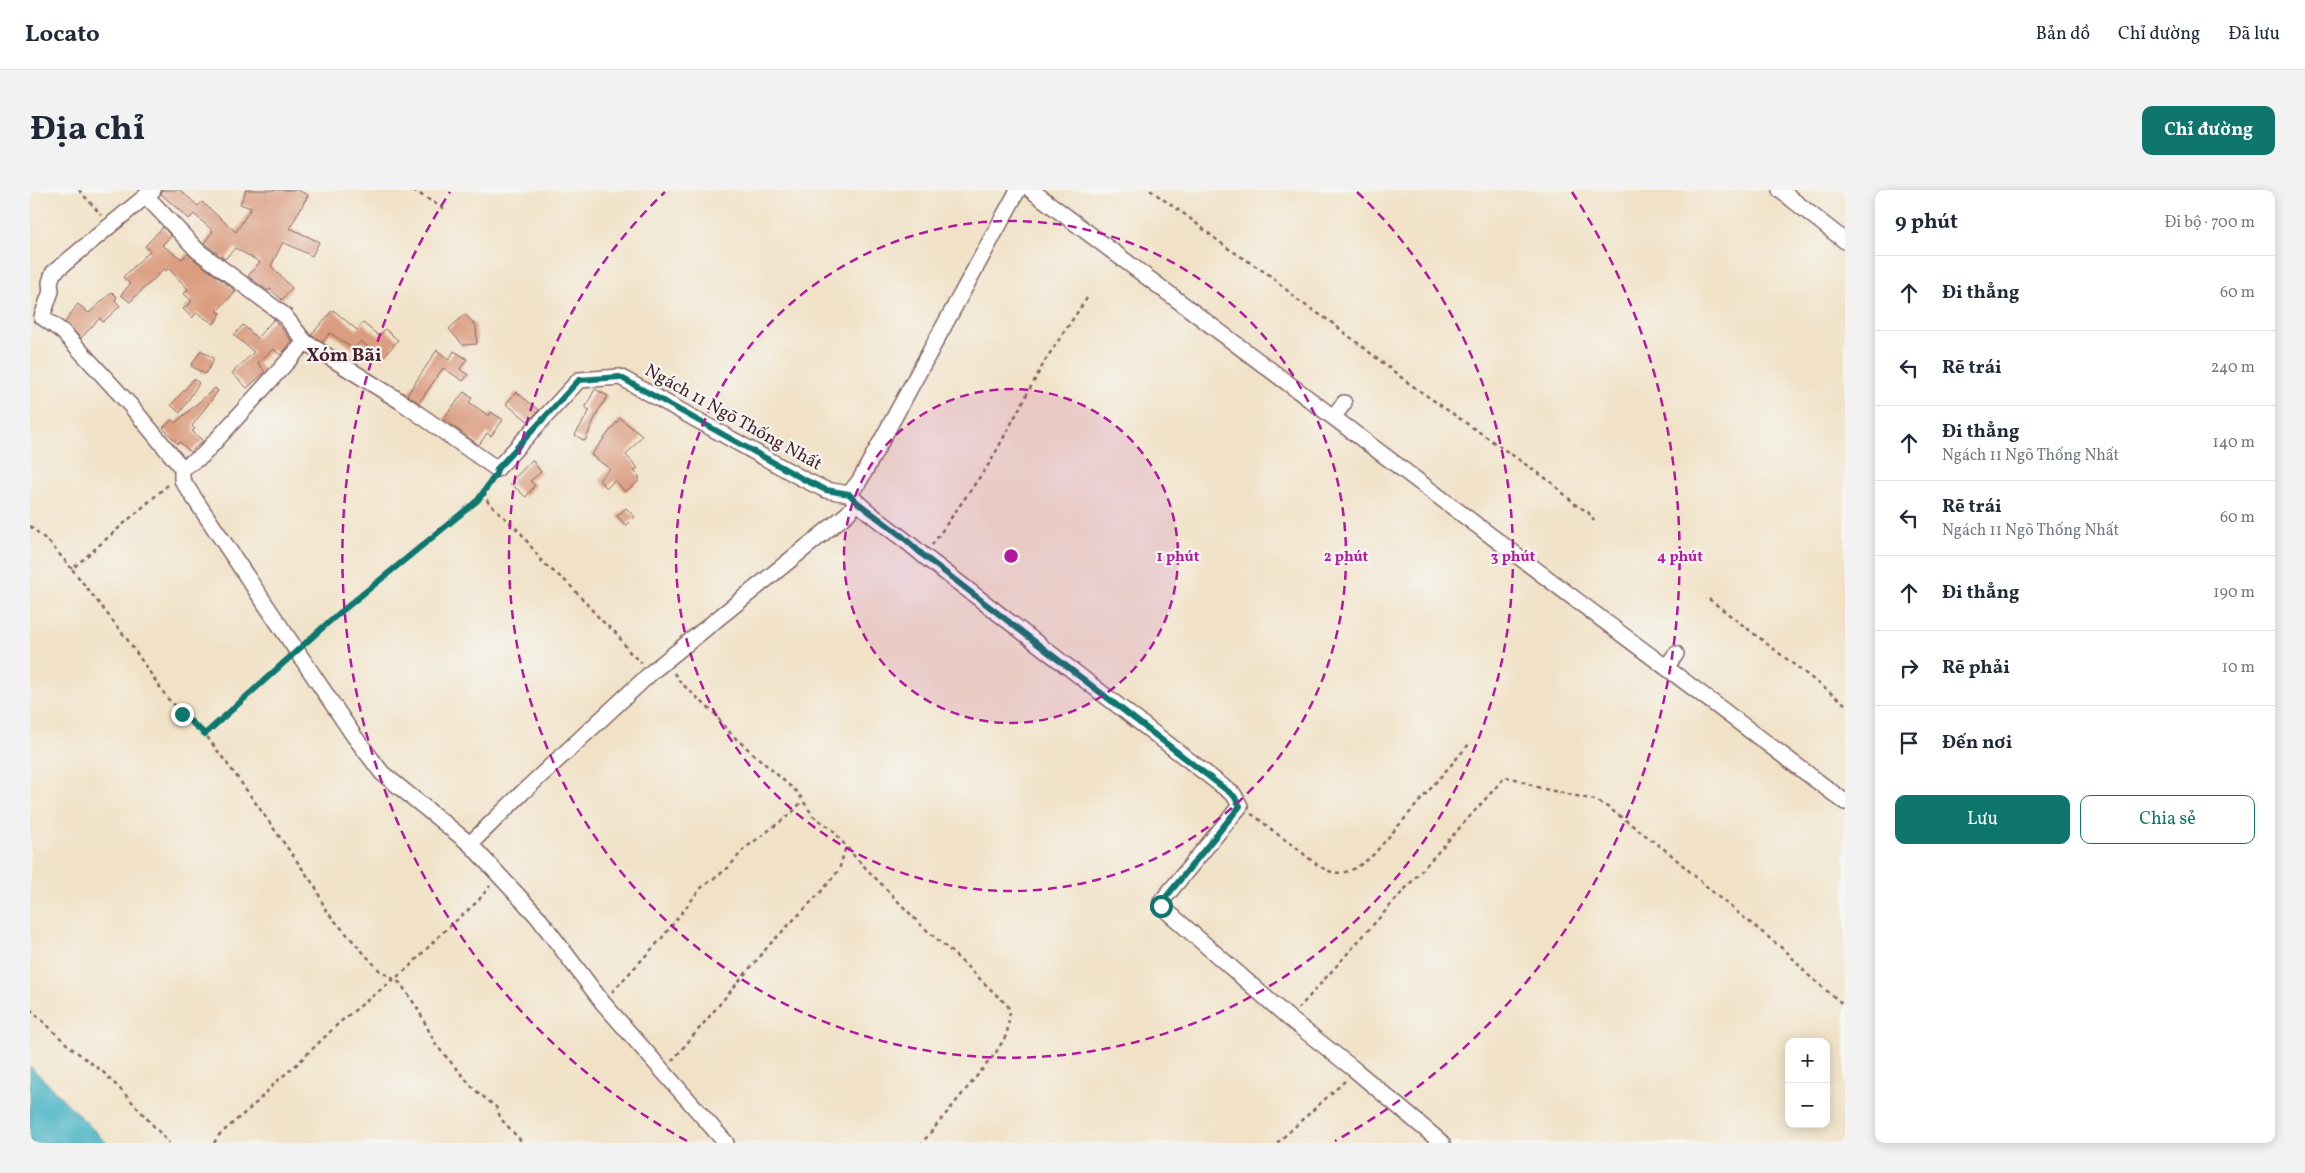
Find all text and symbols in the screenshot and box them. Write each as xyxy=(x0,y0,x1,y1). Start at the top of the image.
text: Locato xyxy=(25,18,100,52)
text: Bản đồ xyxy=(2036,22,2090,47)
text: Chỉ đường xyxy=(2118,22,2200,47)
text: Đã lưu xyxy=(2228,22,2280,47)
text: Địa chỉ xyxy=(30,106,145,154)
button: Chỉ đường xyxy=(2142,106,2275,155)
text: 9 phút xyxy=(1895,208,1958,237)
text: Đi bộ · 700 m xyxy=(2164,212,2255,234)
icon: ahead xyxy=(1895,279,1923,307)
text: Đi thẳng xyxy=(1942,280,2019,306)
text: 60 m xyxy=(2220,282,2255,304)
district label: Xóm Bãi xyxy=(306,343,382,369)
icon: left xyxy=(1895,354,1923,382)
text: Rẽ trái xyxy=(1942,355,2002,381)
text: 240 m xyxy=(2211,357,2255,379)
street label: Ngách 11 Ngõ Thống Nhất xyxy=(640,359,826,477)
text: Đi thẳng xyxy=(1942,419,2019,445)
icon: ahead xyxy=(1895,429,1923,457)
text: 140 m xyxy=(2213,432,2255,454)
text: Ngách 11 Ngõ Thống Nhất xyxy=(1942,445,2119,467)
text: Rẽ trái xyxy=(1942,494,2002,520)
icon: left xyxy=(1895,504,1923,532)
text: 60 m xyxy=(2220,507,2255,529)
text: Ngách 11 Ngõ Thống Nhất xyxy=(1942,520,2119,542)
centre of rings xyxy=(1002,547,1020,565)
text: 1 phút xyxy=(1157,547,1200,568)
text: 2 phút xyxy=(1324,547,1369,568)
text: 3 phút xyxy=(1491,547,1536,568)
text: 4 phút xyxy=(1657,547,1703,568)
icon: ahead xyxy=(1895,579,1923,607)
text: Đi thẳng xyxy=(1942,580,2019,606)
text: 190 m xyxy=(2213,582,2255,604)
icon: right xyxy=(1895,654,1923,682)
text: Rẽ phải xyxy=(1942,655,2010,681)
text: 10 m xyxy=(2222,657,2255,679)
route end xyxy=(171,703,194,726)
icon: arrive xyxy=(1895,729,1923,757)
text: Đến nơi xyxy=(1942,730,2012,756)
button: Lưu xyxy=(1895,795,2070,844)
button: Chia sẻ xyxy=(2080,795,2255,844)
route start xyxy=(1150,895,1173,918)
map controls xyxy=(1785,1038,1830,1128)
button: + xyxy=(1785,1038,1830,1083)
button: − xyxy=(1785,1083,1830,1128)

